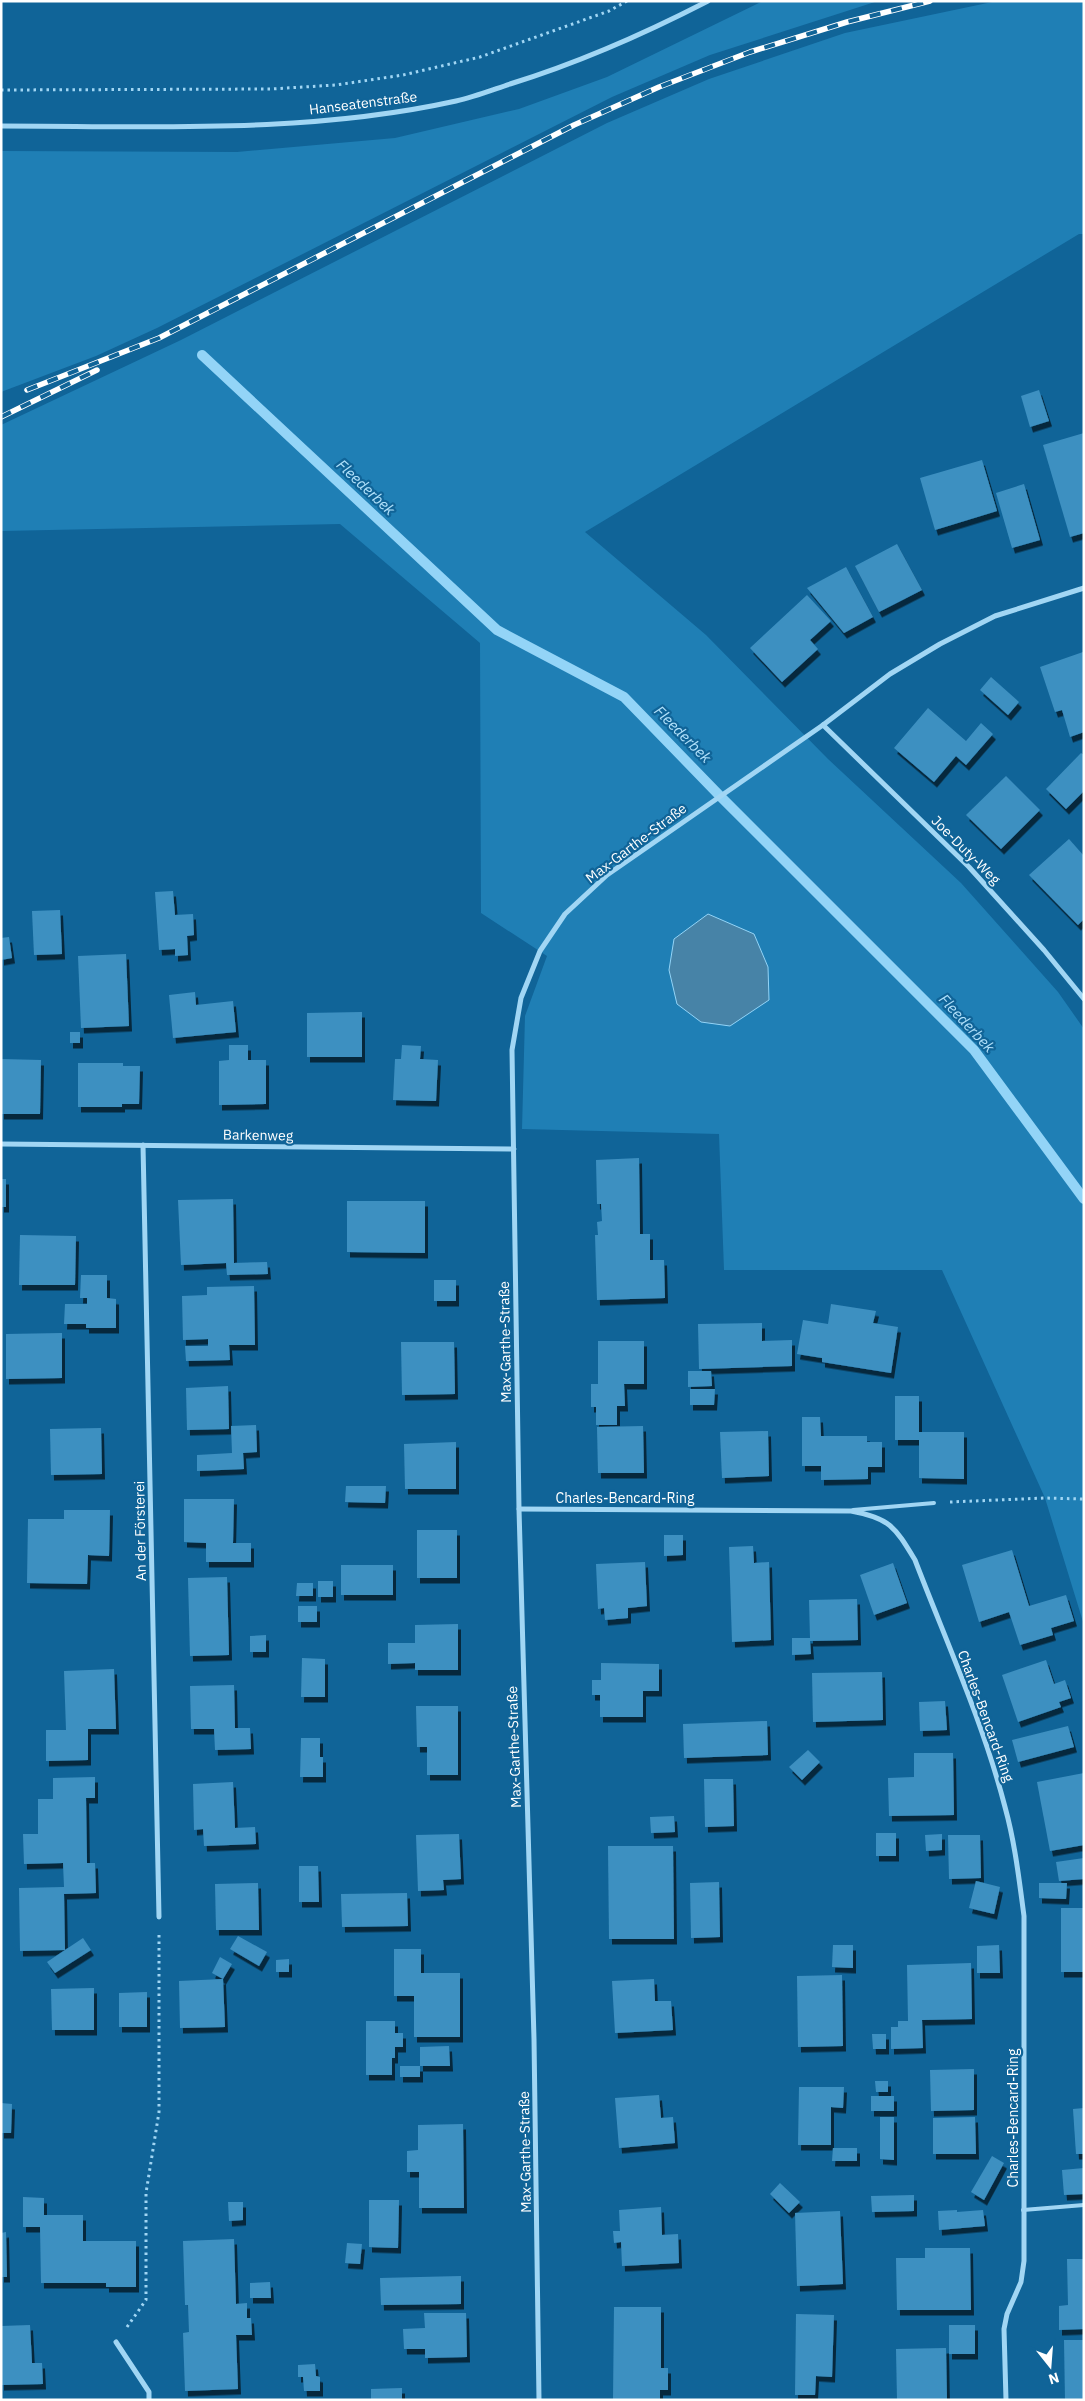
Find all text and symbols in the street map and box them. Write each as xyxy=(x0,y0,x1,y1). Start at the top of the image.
street label: Hanseatenstraße xyxy=(308,87,418,119)
water label: Fleederbek xyxy=(333,455,399,519)
water label: Fleederbek xyxy=(650,701,716,767)
street label: Max-Garthe-Straße xyxy=(582,799,690,887)
street label: Joe-Duty-Weg xyxy=(928,812,1005,889)
water label: Fleederbek xyxy=(935,990,999,1056)
street label: Barkenweg xyxy=(223,1125,294,1145)
street label: Max-Garthe-Straße xyxy=(495,1281,515,1403)
street label: An der Försterei xyxy=(130,1481,150,1581)
street label: Charles-Bencard-Ring xyxy=(556,1489,695,1507)
street label: Charles-Bencard-Ring xyxy=(954,1648,1018,1785)
street label: Max-Garthe-Straße xyxy=(503,1685,525,1808)
street label: Charles-Bencard-Ring xyxy=(1004,2048,1022,2187)
street label: Max-Garthe-Straße xyxy=(515,2091,535,2213)
north arrow xyxy=(1025,2341,1075,2391)
text: N xyxy=(1046,2368,1061,2389)

